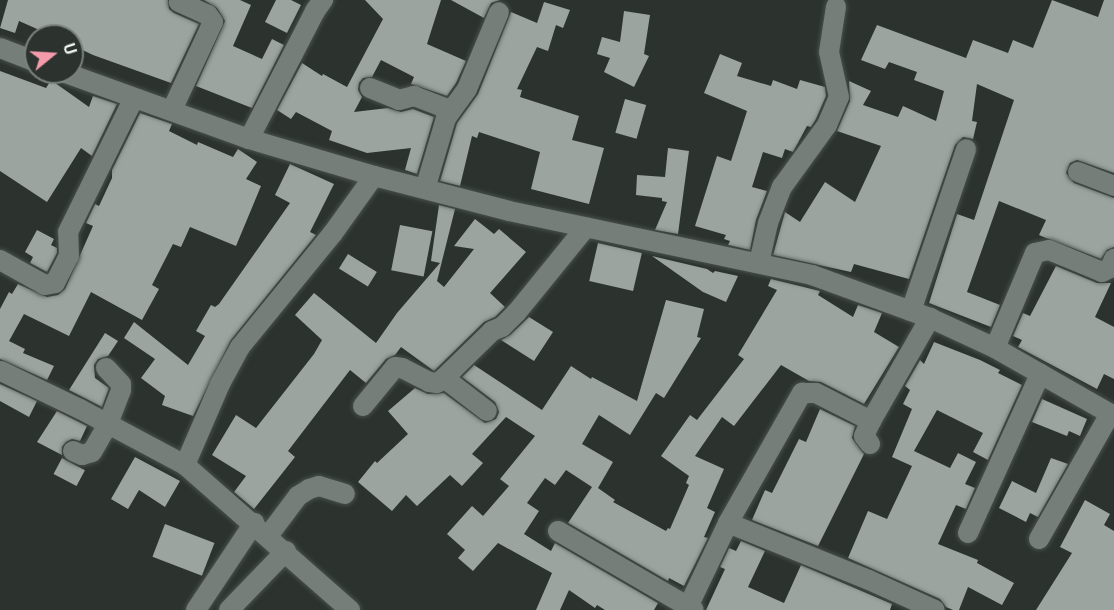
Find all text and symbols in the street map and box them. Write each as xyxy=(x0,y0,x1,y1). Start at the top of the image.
north arrow xyxy=(24,24,84,84)
text: U xyxy=(59,41,80,57)

